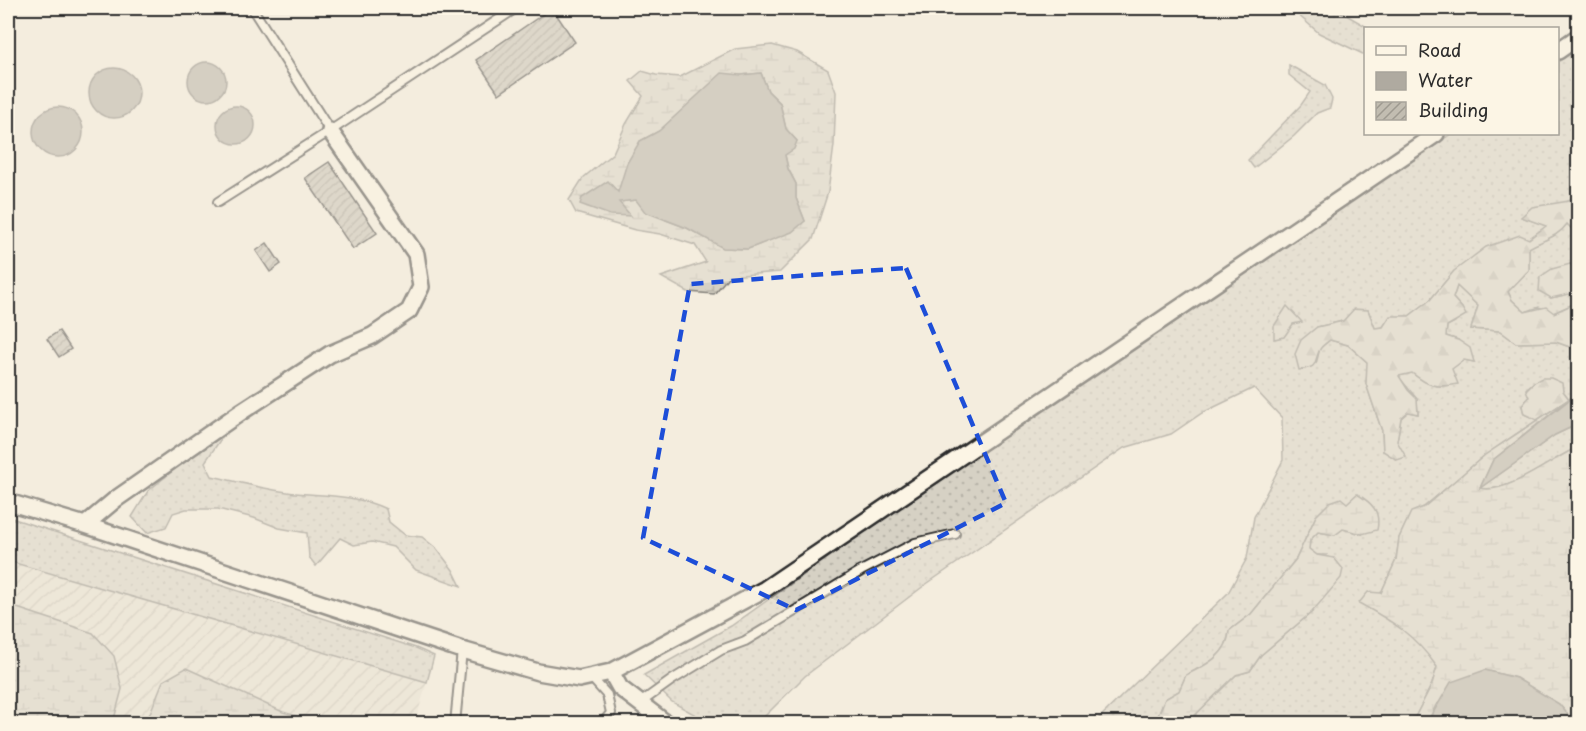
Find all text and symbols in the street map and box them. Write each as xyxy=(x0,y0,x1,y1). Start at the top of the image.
legend xyxy=(1364,27,1559,135)
text: Road xyxy=(1418,36,1462,63)
text: Water xyxy=(1418,66,1473,93)
text: Building xyxy=(1418,96,1488,123)

